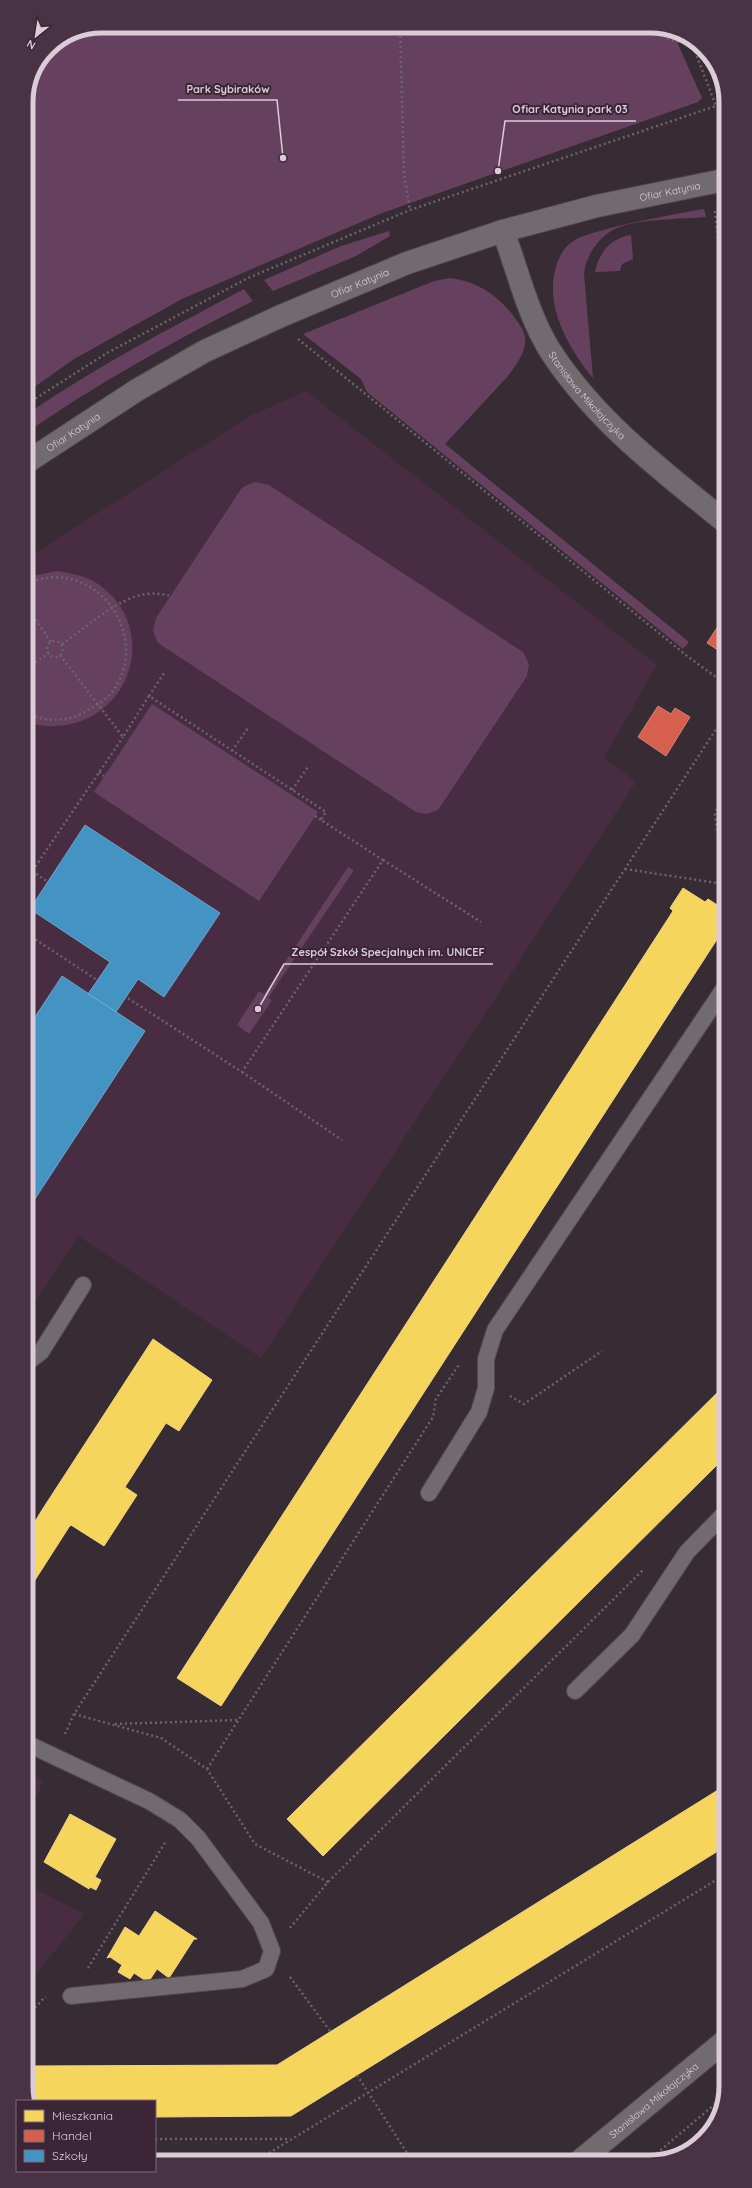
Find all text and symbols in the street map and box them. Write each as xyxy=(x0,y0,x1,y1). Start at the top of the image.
north arrow xyxy=(16,16,56,56)
text: N xyxy=(24,37,38,53)
callout: Park Sybiraków xyxy=(178,77,277,100)
text: Park Sybiraków xyxy=(186,82,270,96)
callout: Ofiar Katynia park 03 xyxy=(505,98,636,121)
text: Ofiar Katynia park 03 xyxy=(512,102,628,116)
street label: Ofiar Katynia xyxy=(638,179,701,204)
street label: Ofiar Katynia xyxy=(329,265,391,301)
street label: Stanisława Mikołajczyka xyxy=(546,349,629,442)
street label: Ofiar Katynia xyxy=(44,409,102,454)
callout: Zespół Szkół Specjalnych im. UNICEF xyxy=(284,941,493,964)
text: Zespół Szkół Specjalnych im. UNICEF xyxy=(291,945,485,959)
street label: Stanisława Mikołajczyka xyxy=(606,2059,701,2141)
legend xyxy=(16,2100,156,2172)
text: Mieszkania xyxy=(52,2108,113,2123)
text: Handel xyxy=(52,2128,92,2143)
text: Szkoły xyxy=(52,2148,87,2163)

